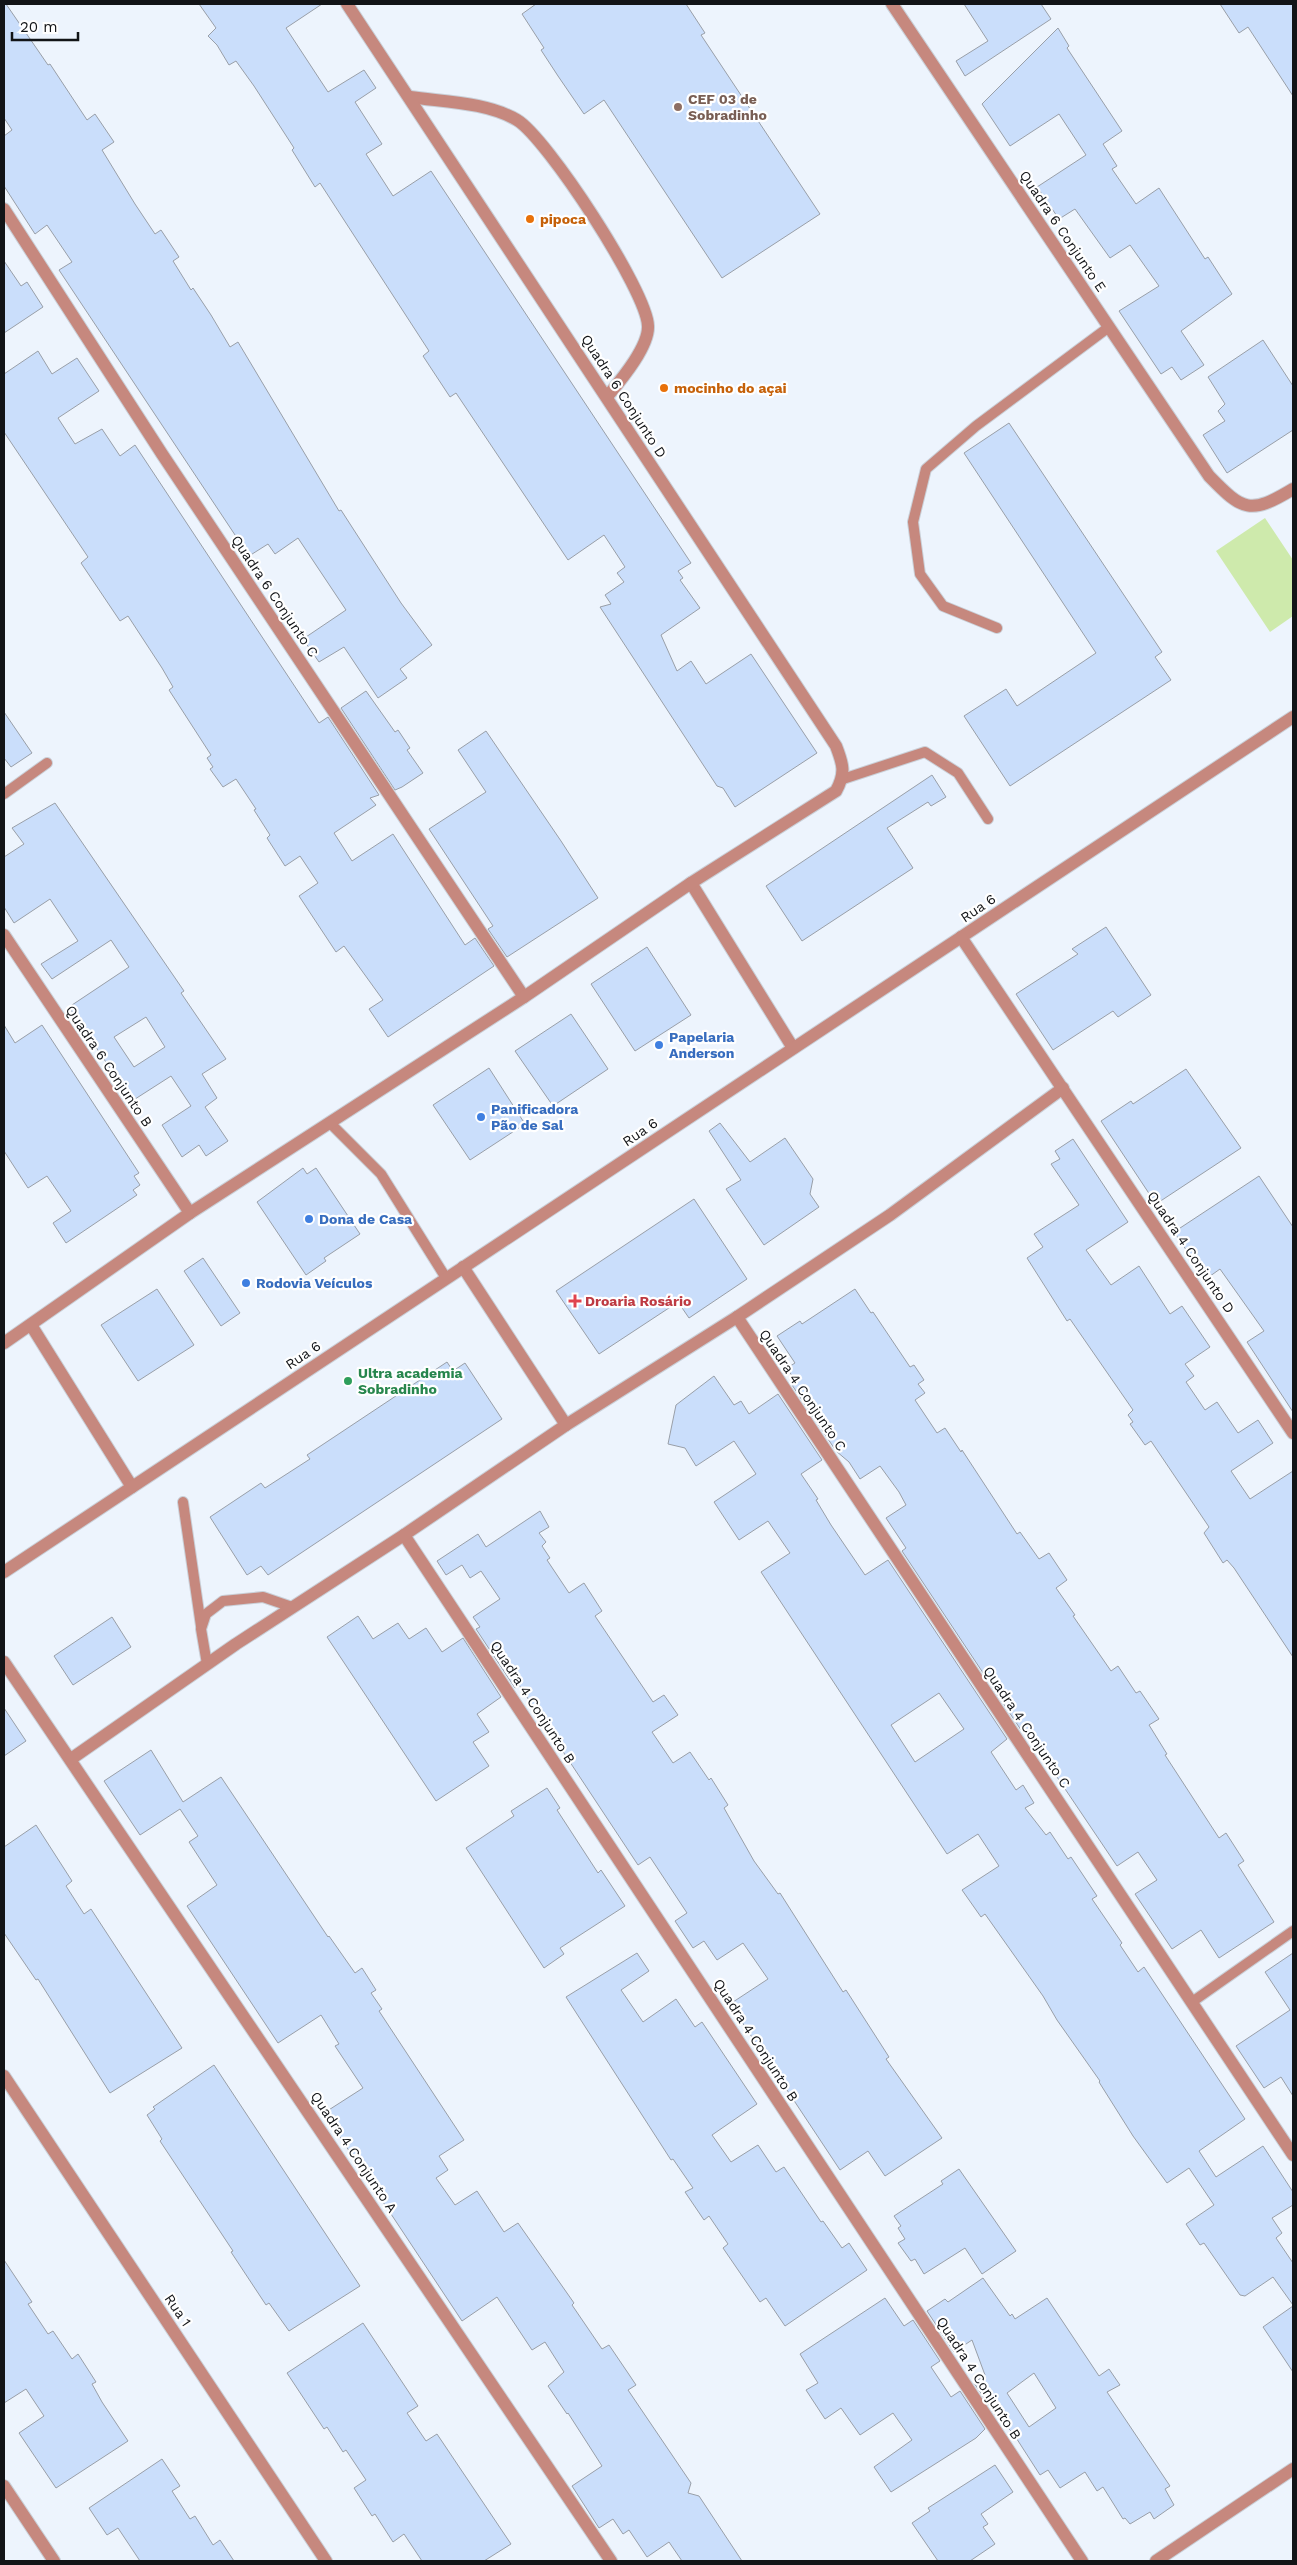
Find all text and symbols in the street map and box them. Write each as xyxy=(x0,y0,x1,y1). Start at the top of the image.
scale bar xyxy=(12,10,79,42)
text: 20 m xyxy=(20,18,58,36)
place label: CEF 03 de Sobradinho xyxy=(688,91,767,123)
marker: CEF 03 de Sobradinho xyxy=(672,101,684,113)
street label: Quadra 6 Conjunto E xyxy=(1017,167,1110,295)
place label: pipoca xyxy=(540,211,587,227)
marker: pipoca xyxy=(524,213,536,225)
street label: Quadra 6 Conjunto D xyxy=(578,331,670,461)
place label: mocinho do açai xyxy=(674,380,787,396)
marker: mocinho do açai xyxy=(658,382,670,394)
street label: Quadra 6 Conjunto C xyxy=(228,532,322,660)
street label: Rua 6 xyxy=(957,891,999,925)
street label: Quadra 6 Conjunto B xyxy=(62,1002,156,1130)
place label: Papelaria Anderson xyxy=(669,1029,735,1061)
marker: Papelaria Anderson xyxy=(653,1039,665,1051)
place label: Panificadora Pão de Sal xyxy=(491,1101,579,1133)
marker: Panificadora Pão de Sal xyxy=(475,1111,487,1123)
street label: Rua 6 xyxy=(619,1115,661,1149)
street label: Quadra 4 Conjunto D xyxy=(1144,1188,1238,1316)
place label: Dona de Casa xyxy=(319,1211,413,1227)
marker: Dona de Casa xyxy=(303,1213,315,1225)
place label: Rodovia Veículos xyxy=(256,1275,373,1291)
marker: Rodovia Veículos xyxy=(240,1277,252,1289)
place label: Droaria Rosário xyxy=(585,1293,691,1309)
marker: Droaria Rosário xyxy=(569,1295,581,1307)
street label: Quadra 4 Conjunto C xyxy=(756,1326,850,1454)
street label: Rua 6 xyxy=(282,1338,324,1372)
place label: Ultra academia Sobradinho xyxy=(358,1365,463,1397)
marker: Ultra academia Sobradinho xyxy=(342,1375,354,1387)
street label: Quadra 4 Conjunto B xyxy=(487,1638,579,1766)
street label: Quadra 4 Conjunto C xyxy=(980,1663,1074,1791)
street label: Quadra 4 Conjunto B xyxy=(710,1976,802,2104)
street label: Quadra 4 Conjunto A xyxy=(308,2089,400,2215)
street label: Rua 1 xyxy=(161,2291,195,2329)
street label: Quadra 4 Conjunto B xyxy=(933,2314,1025,2442)

